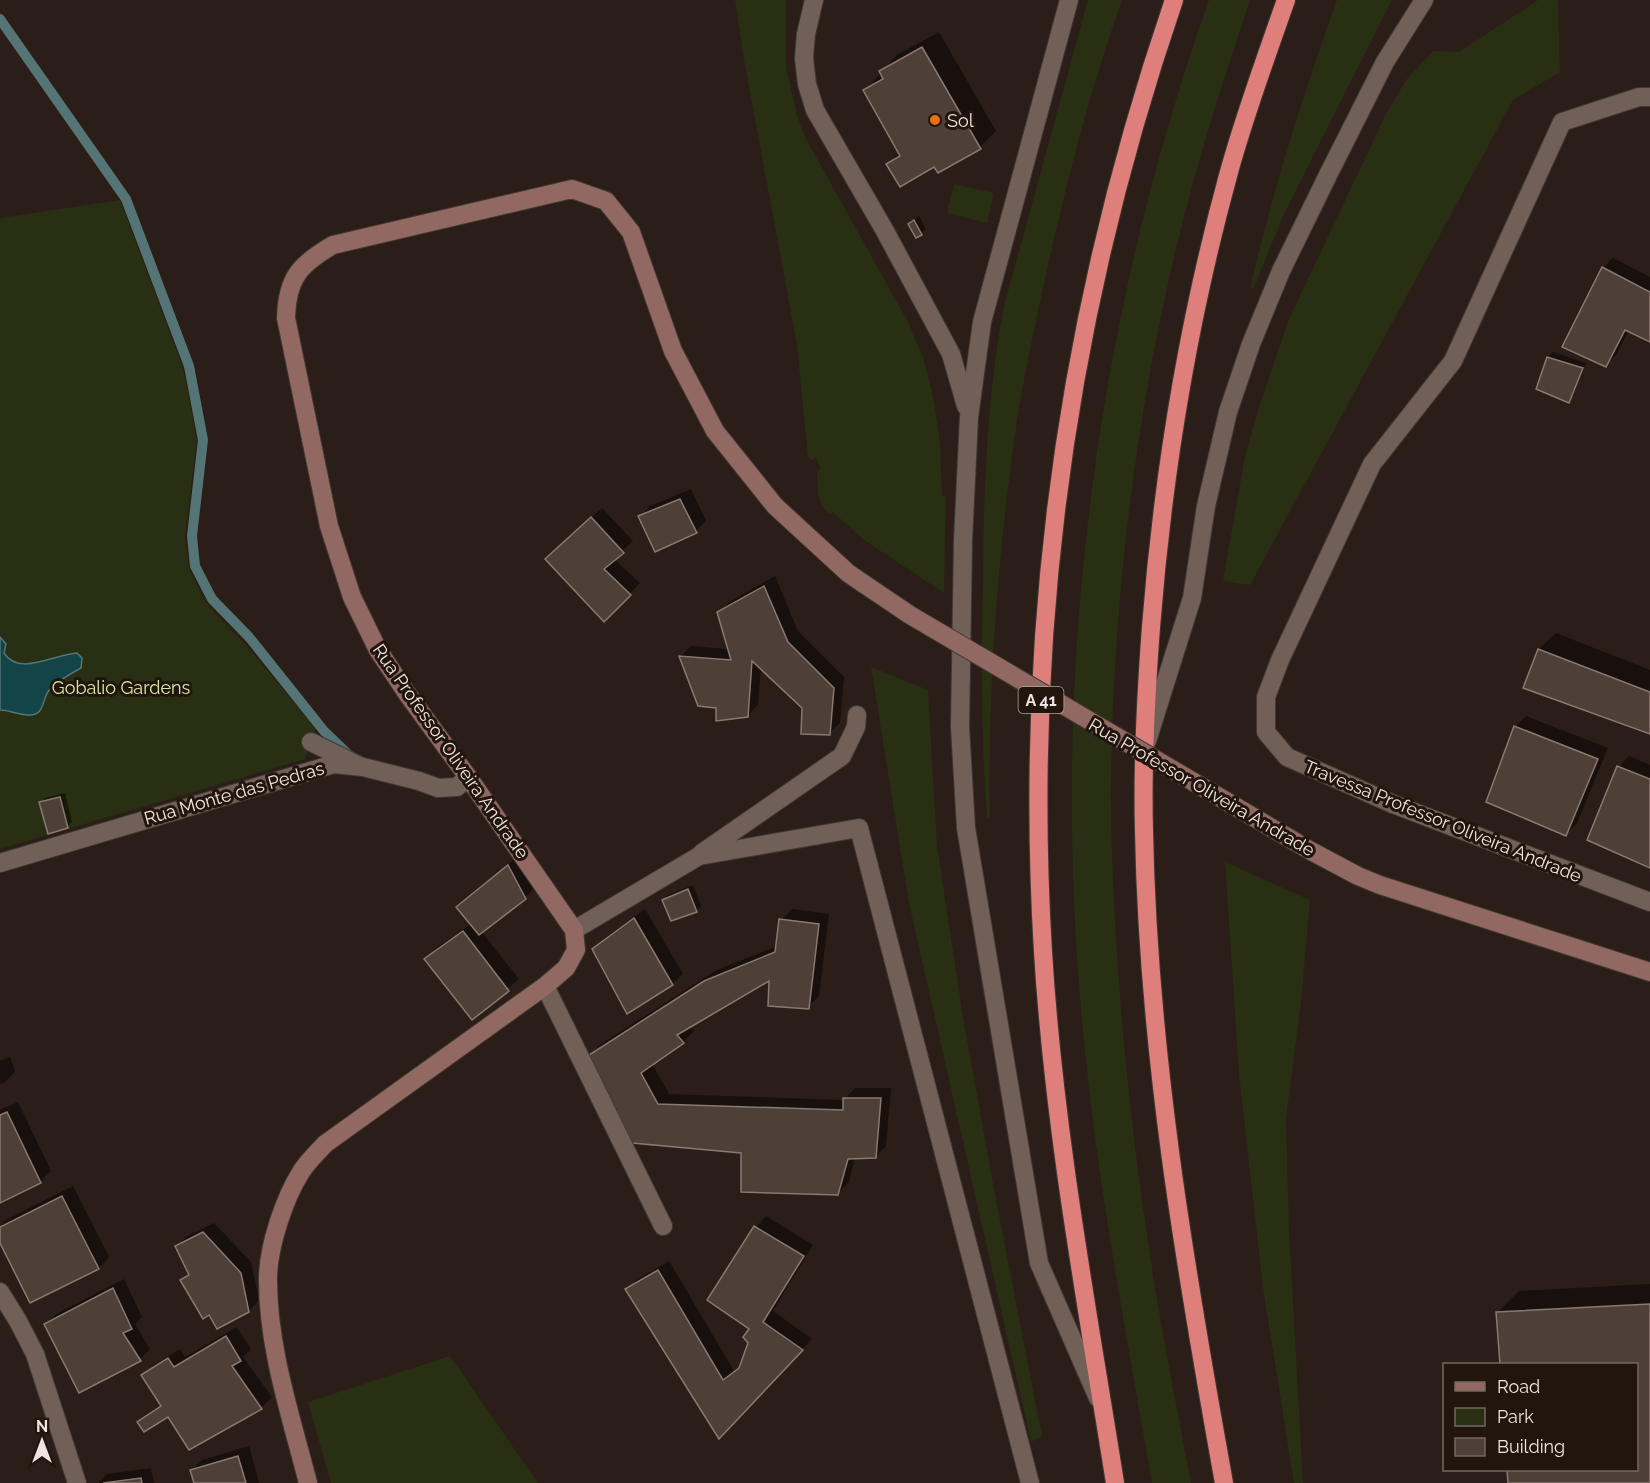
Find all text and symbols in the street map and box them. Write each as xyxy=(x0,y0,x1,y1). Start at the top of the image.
place label: Sol xyxy=(947,110,974,131)
marker: Sol xyxy=(928,113,942,127)
street label: Rua Professor Oliveira Andrade xyxy=(369,640,534,863)
park label: Gobalio Gardens xyxy=(52,677,190,698)
road number: A 41 xyxy=(1018,687,1064,713)
street label: Rua Professor Oliveira Andrade xyxy=(1085,714,1319,861)
street label: Travessa Professor Oliveira Andrade xyxy=(1301,756,1585,887)
street label: Rua Monte das Pedras xyxy=(142,757,327,829)
legend xyxy=(1443,1363,1638,1471)
text: Road xyxy=(1497,1376,1540,1397)
text: Park xyxy=(1497,1406,1534,1427)
north arrow xyxy=(12,1411,72,1471)
text: N xyxy=(36,1417,48,1436)
text: Building xyxy=(1497,1436,1565,1457)

